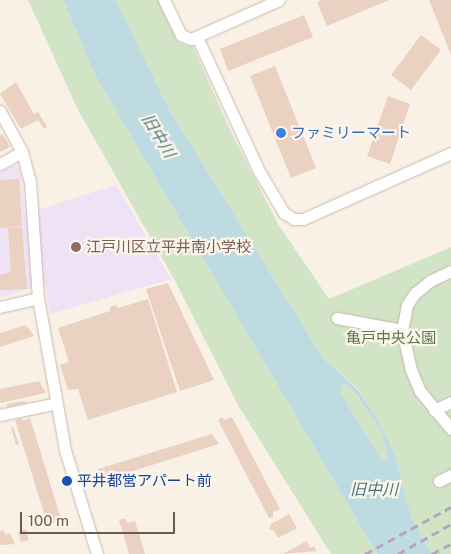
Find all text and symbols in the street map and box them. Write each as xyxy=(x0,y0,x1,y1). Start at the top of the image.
water label: 旧中川 xyxy=(137,110,179,162)
place label: ファミリーマート xyxy=(291,124,411,142)
marker: ファミリーマート xyxy=(275,127,287,139)
place label: 江戸川区立平井南小学校 xyxy=(86,238,251,256)
marker: 江戸川区立平井南小学校 xyxy=(70,241,82,253)
park label: 亀戸中央公園 xyxy=(346,329,436,347)
place label: 平井都営アパート前 xyxy=(77,472,212,490)
marker: 平井都営アパート前 xyxy=(61,475,73,487)
water label: 旧中川 xyxy=(350,480,398,500)
scale bar xyxy=(22,502,178,534)
text: 100 m xyxy=(28,512,69,529)

